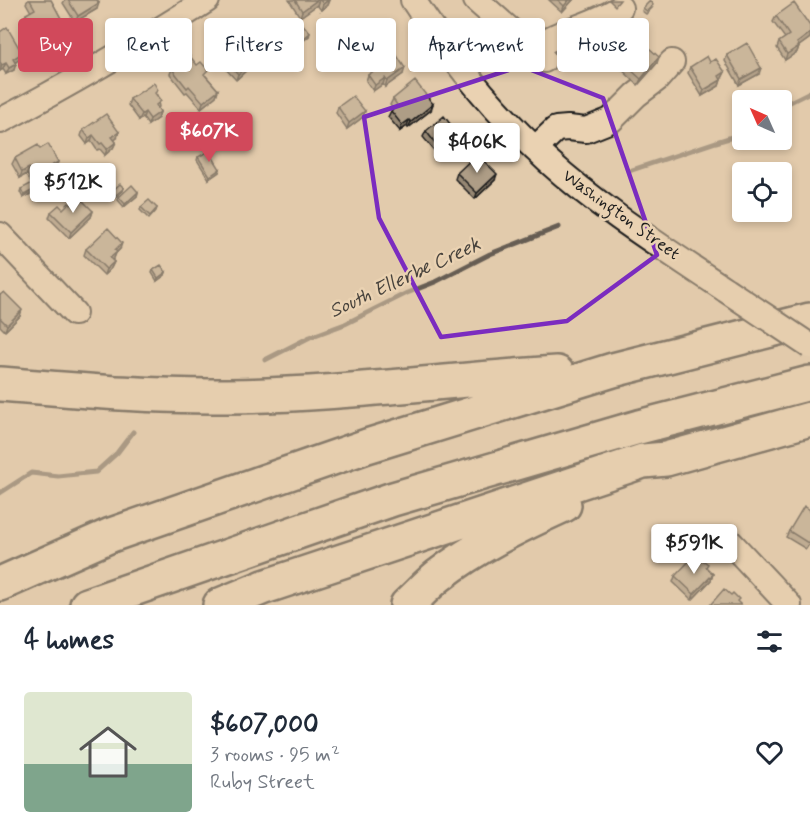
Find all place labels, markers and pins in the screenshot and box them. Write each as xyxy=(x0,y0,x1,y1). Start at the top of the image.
pin: $607K xyxy=(167,112,251,163)
pin: $406K xyxy=(435,123,519,174)
pin: $512K xyxy=(31,163,115,214)
pin: $591K xyxy=(652,524,736,575)

